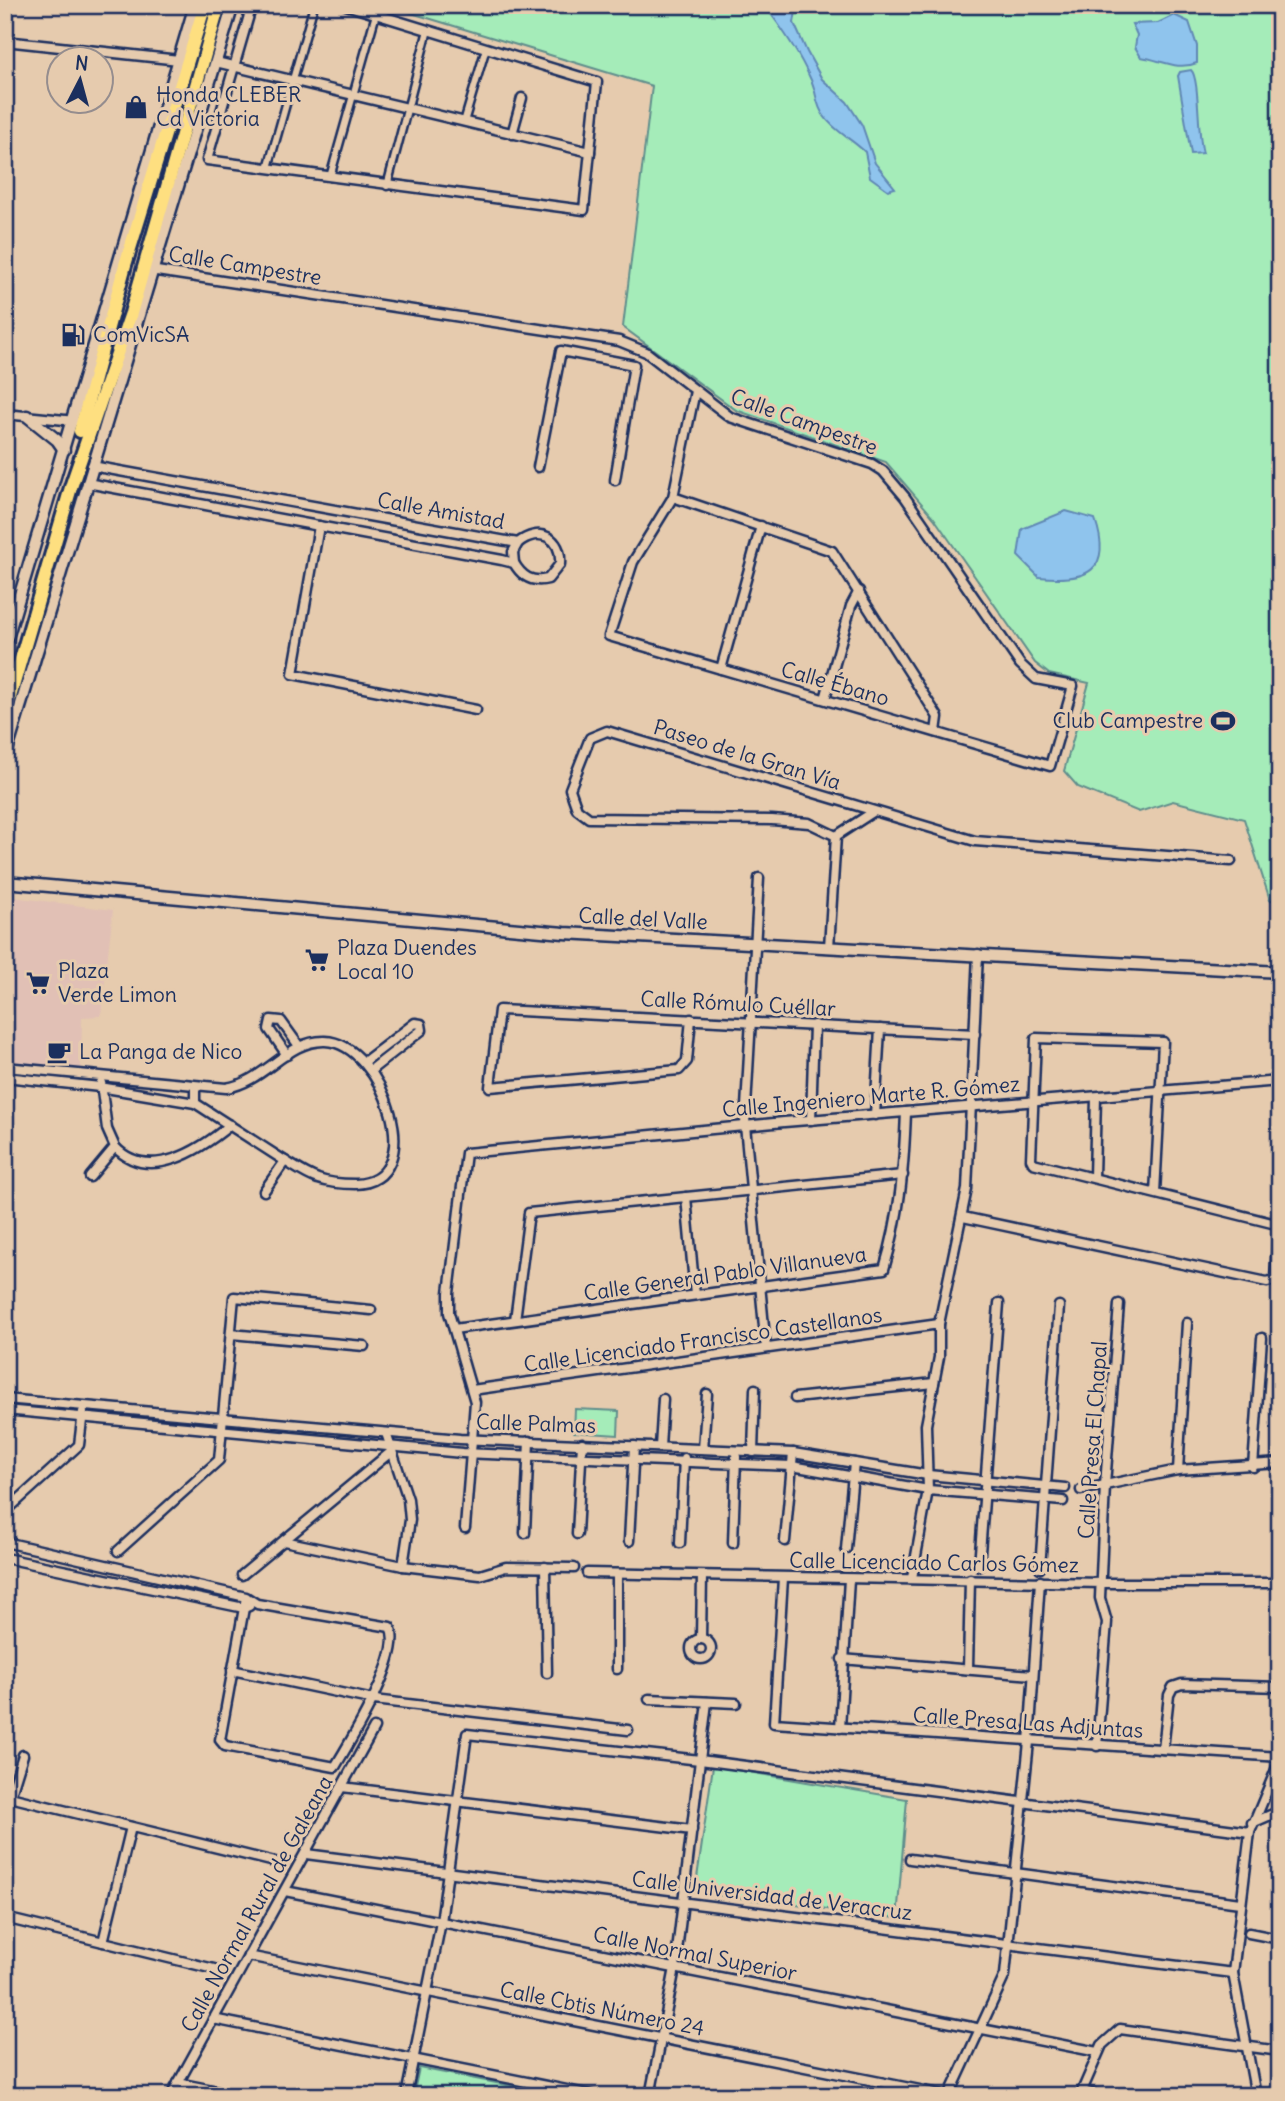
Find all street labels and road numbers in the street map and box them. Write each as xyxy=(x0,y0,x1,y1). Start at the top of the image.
street label: Calle Campestre xyxy=(167,240,324,291)
street label: Calle Campestre xyxy=(727,382,881,461)
street label: Calle Amistad xyxy=(375,486,507,535)
street label: Calle Ébano xyxy=(778,655,892,712)
street label: Paseo de la Gran Vía xyxy=(650,713,844,796)
street label: Calle del Valle xyxy=(578,902,708,935)
street label: Calle Rómulo Cuéllar xyxy=(640,985,837,1022)
street label: Calle Ingeniero Marte R. Gómez xyxy=(721,1070,1021,1123)
street label: Calle General Pablo Villanueva xyxy=(582,1240,868,1307)
street label: Calle Licenciado Francisco Castellanos xyxy=(522,1301,884,1378)
street label: Calle Presa El Chapal xyxy=(1072,1340,1113,1540)
street label: Calle Palmas xyxy=(476,1408,597,1439)
street label: Calle Licenciado Carlos Gómez xyxy=(789,1546,1079,1579)
street label: Calle Presa Las Adjuntas xyxy=(912,1701,1144,1744)
street label: Calle Normal Rural de Galeana xyxy=(175,1771,339,2037)
street label: Calle Universidad de Veracruz xyxy=(630,1865,914,1926)
street label: Calle Normal Superior xyxy=(591,1921,800,1987)
street label: Calle Cbtis Número 24 xyxy=(497,1975,707,2042)

